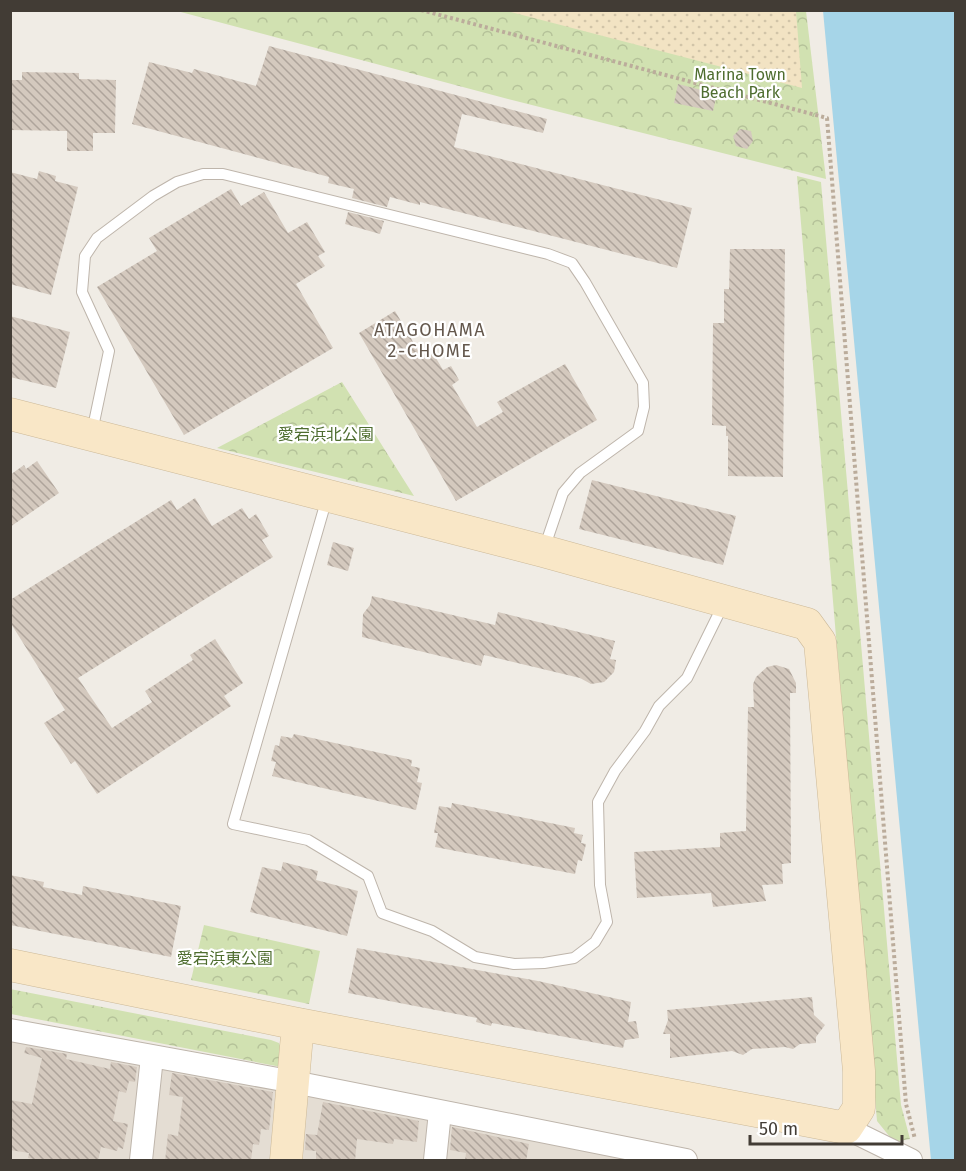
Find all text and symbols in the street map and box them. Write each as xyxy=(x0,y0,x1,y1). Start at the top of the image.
park label: Marina Town Beach Park xyxy=(694,65,786,102)
district label: ATAGOHAMA 2-CHOME xyxy=(374,319,486,362)
park label: 愛宕浜北公園 xyxy=(278,425,374,444)
park label: 愛宕浜東公園 xyxy=(177,949,273,968)
scale bar xyxy=(750,1108,902,1146)
text: 50 m xyxy=(759,1118,798,1140)

